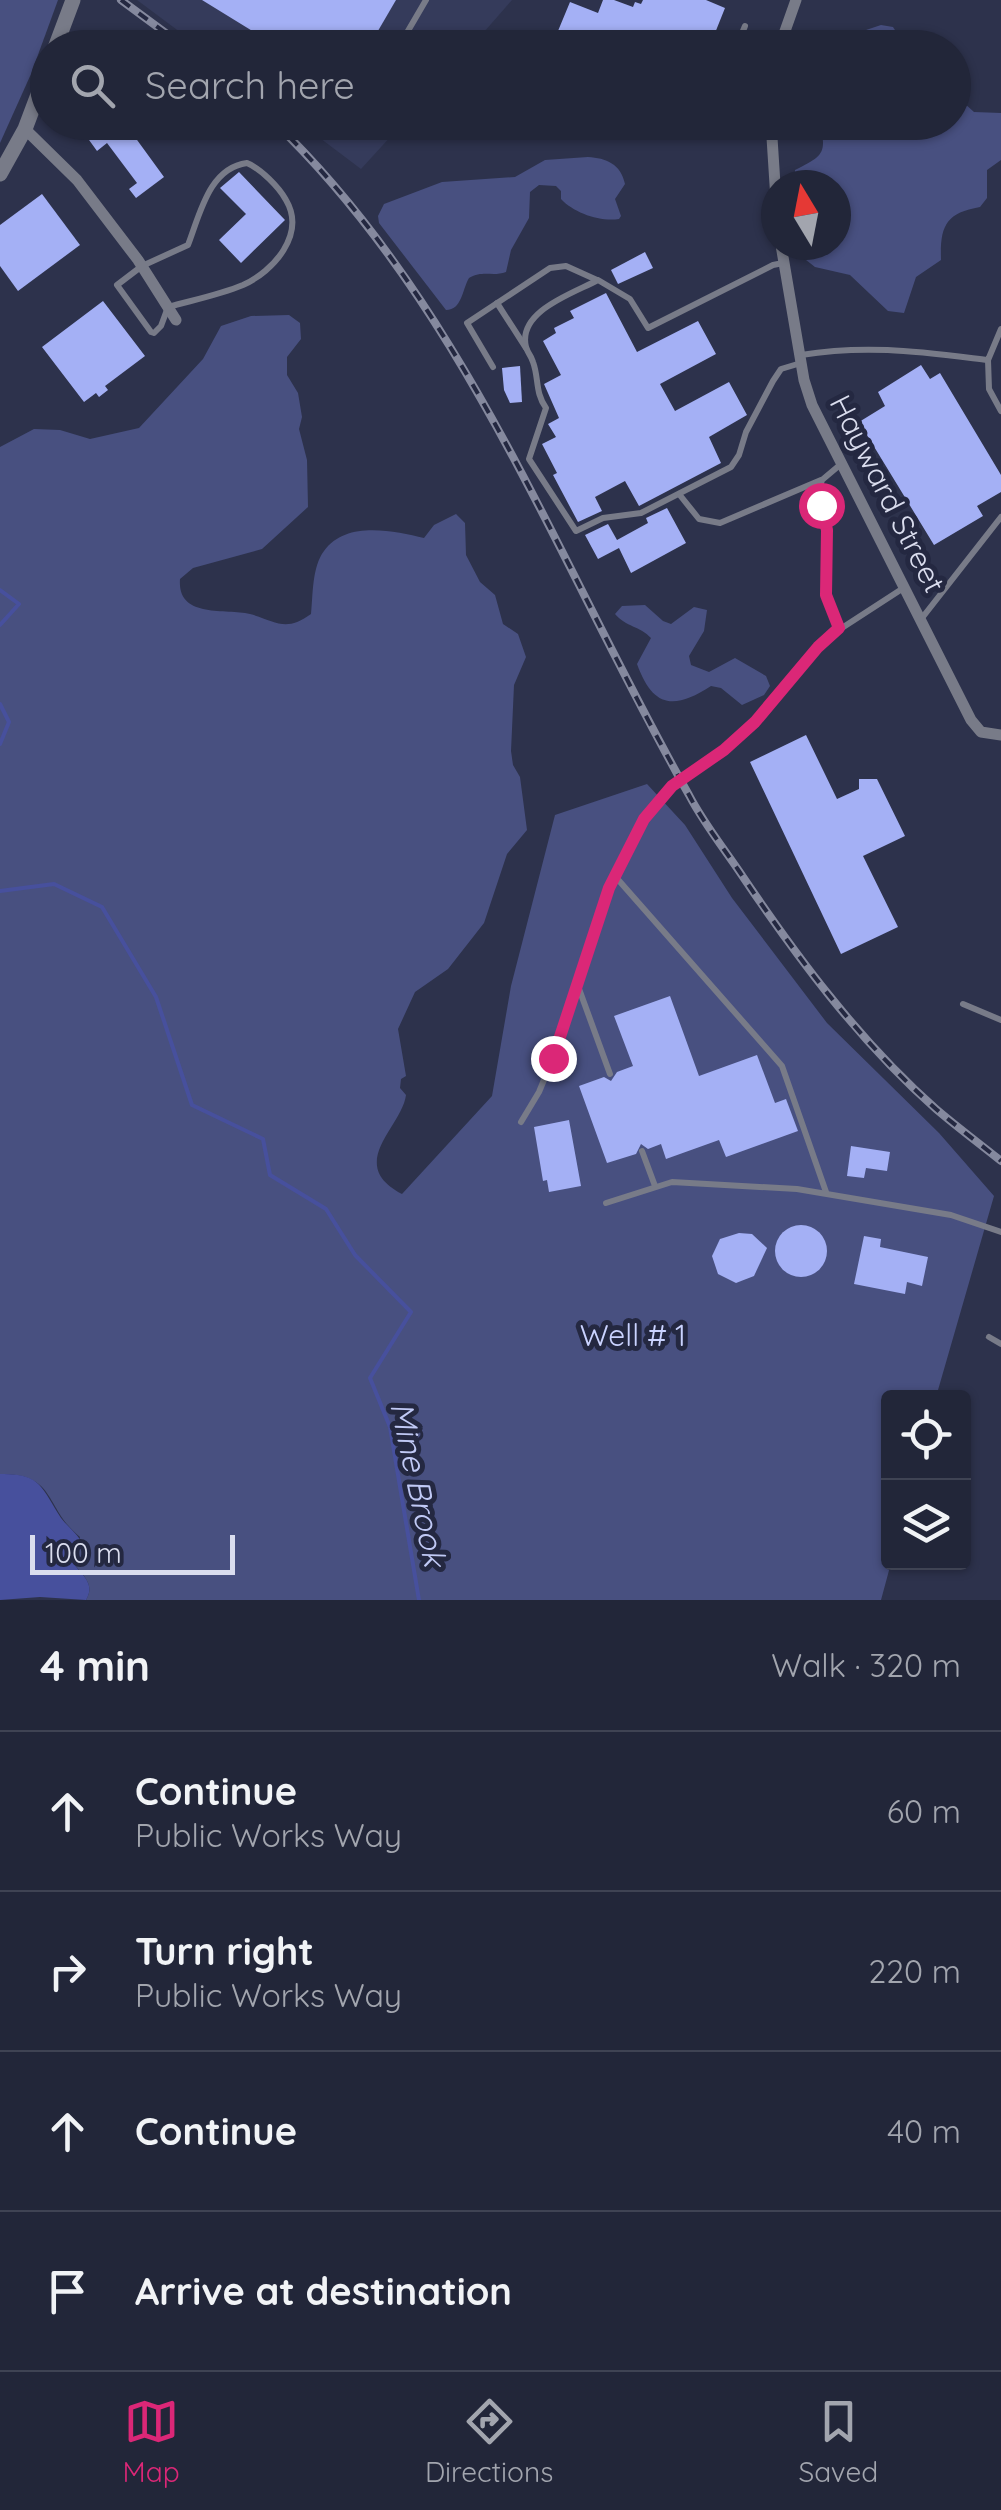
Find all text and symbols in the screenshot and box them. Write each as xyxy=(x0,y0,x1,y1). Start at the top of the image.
search box xyxy=(30,30,971,140)
icon: search xyxy=(65,58,120,113)
text: Search here xyxy=(145,61,355,109)
north arrow xyxy=(761,170,851,260)
street label: Hayward Street xyxy=(822,388,954,599)
route start xyxy=(799,483,845,529)
route end xyxy=(531,1036,577,1082)
park label: Well # 1 xyxy=(580,1316,686,1354)
map controls xyxy=(881,1390,971,1570)
button: locate xyxy=(881,1390,971,1480)
water label: Mine Brook xyxy=(382,1398,456,1572)
button: layers xyxy=(881,1480,971,1570)
scale bar xyxy=(30,1530,235,1574)
text: 100 m xyxy=(45,1535,122,1570)
text: 4 min xyxy=(40,1639,150,1692)
text: Walk · 320 m xyxy=(771,1645,961,1685)
text: Continue xyxy=(135,1767,297,1815)
icon: ahead xyxy=(40,1784,95,1839)
text: 60 m xyxy=(887,1791,961,1831)
text: Public Works Way xyxy=(135,1815,402,1855)
text: Turn right xyxy=(135,1927,314,1975)
icon: right xyxy=(40,1944,95,1999)
text: 220 m xyxy=(869,1951,961,1991)
text: Public Works Way xyxy=(135,1975,402,2015)
icon: ahead xyxy=(40,2104,95,2159)
text: Continue xyxy=(135,2107,297,2155)
text: 40 m xyxy=(887,2111,961,2151)
icon: arrive xyxy=(40,2264,95,2319)
text: Arrive at destination xyxy=(135,2267,512,2315)
tab: Map xyxy=(123,2394,180,2489)
tab: Directions xyxy=(425,2394,553,2489)
tab: Saved xyxy=(799,2394,878,2489)

